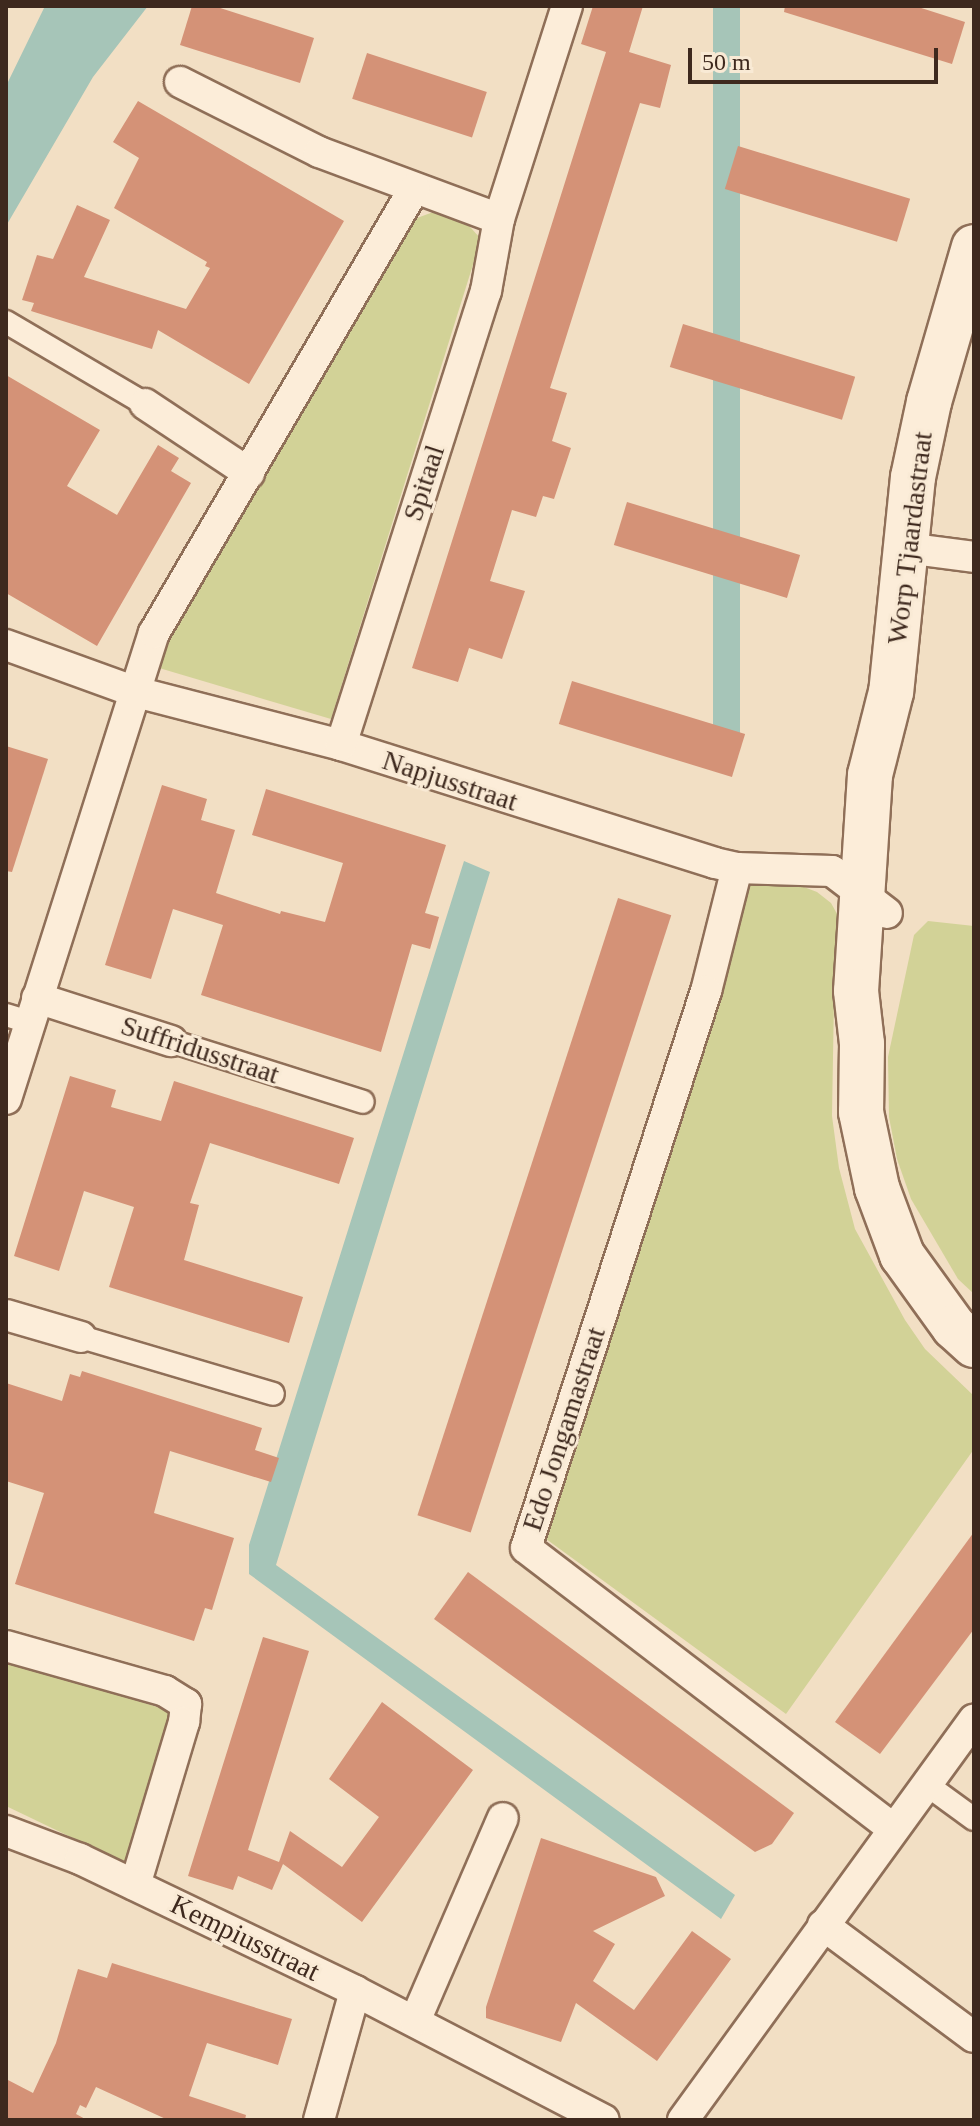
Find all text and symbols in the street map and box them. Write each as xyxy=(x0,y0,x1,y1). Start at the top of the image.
scale bar xyxy=(692,32,942,82)
text: 50 m xyxy=(702,49,751,75)
street label: Worp Tjaardastraat xyxy=(880,429,940,647)
street label: Spitaal xyxy=(396,441,452,525)
street label: Napjusstraat xyxy=(378,743,522,819)
street label: Suffridusstraat xyxy=(117,1009,283,1091)
street label: Edo Jongamastraat xyxy=(515,1323,613,1535)
street label: Kempiusstraat xyxy=(165,1887,325,1989)

